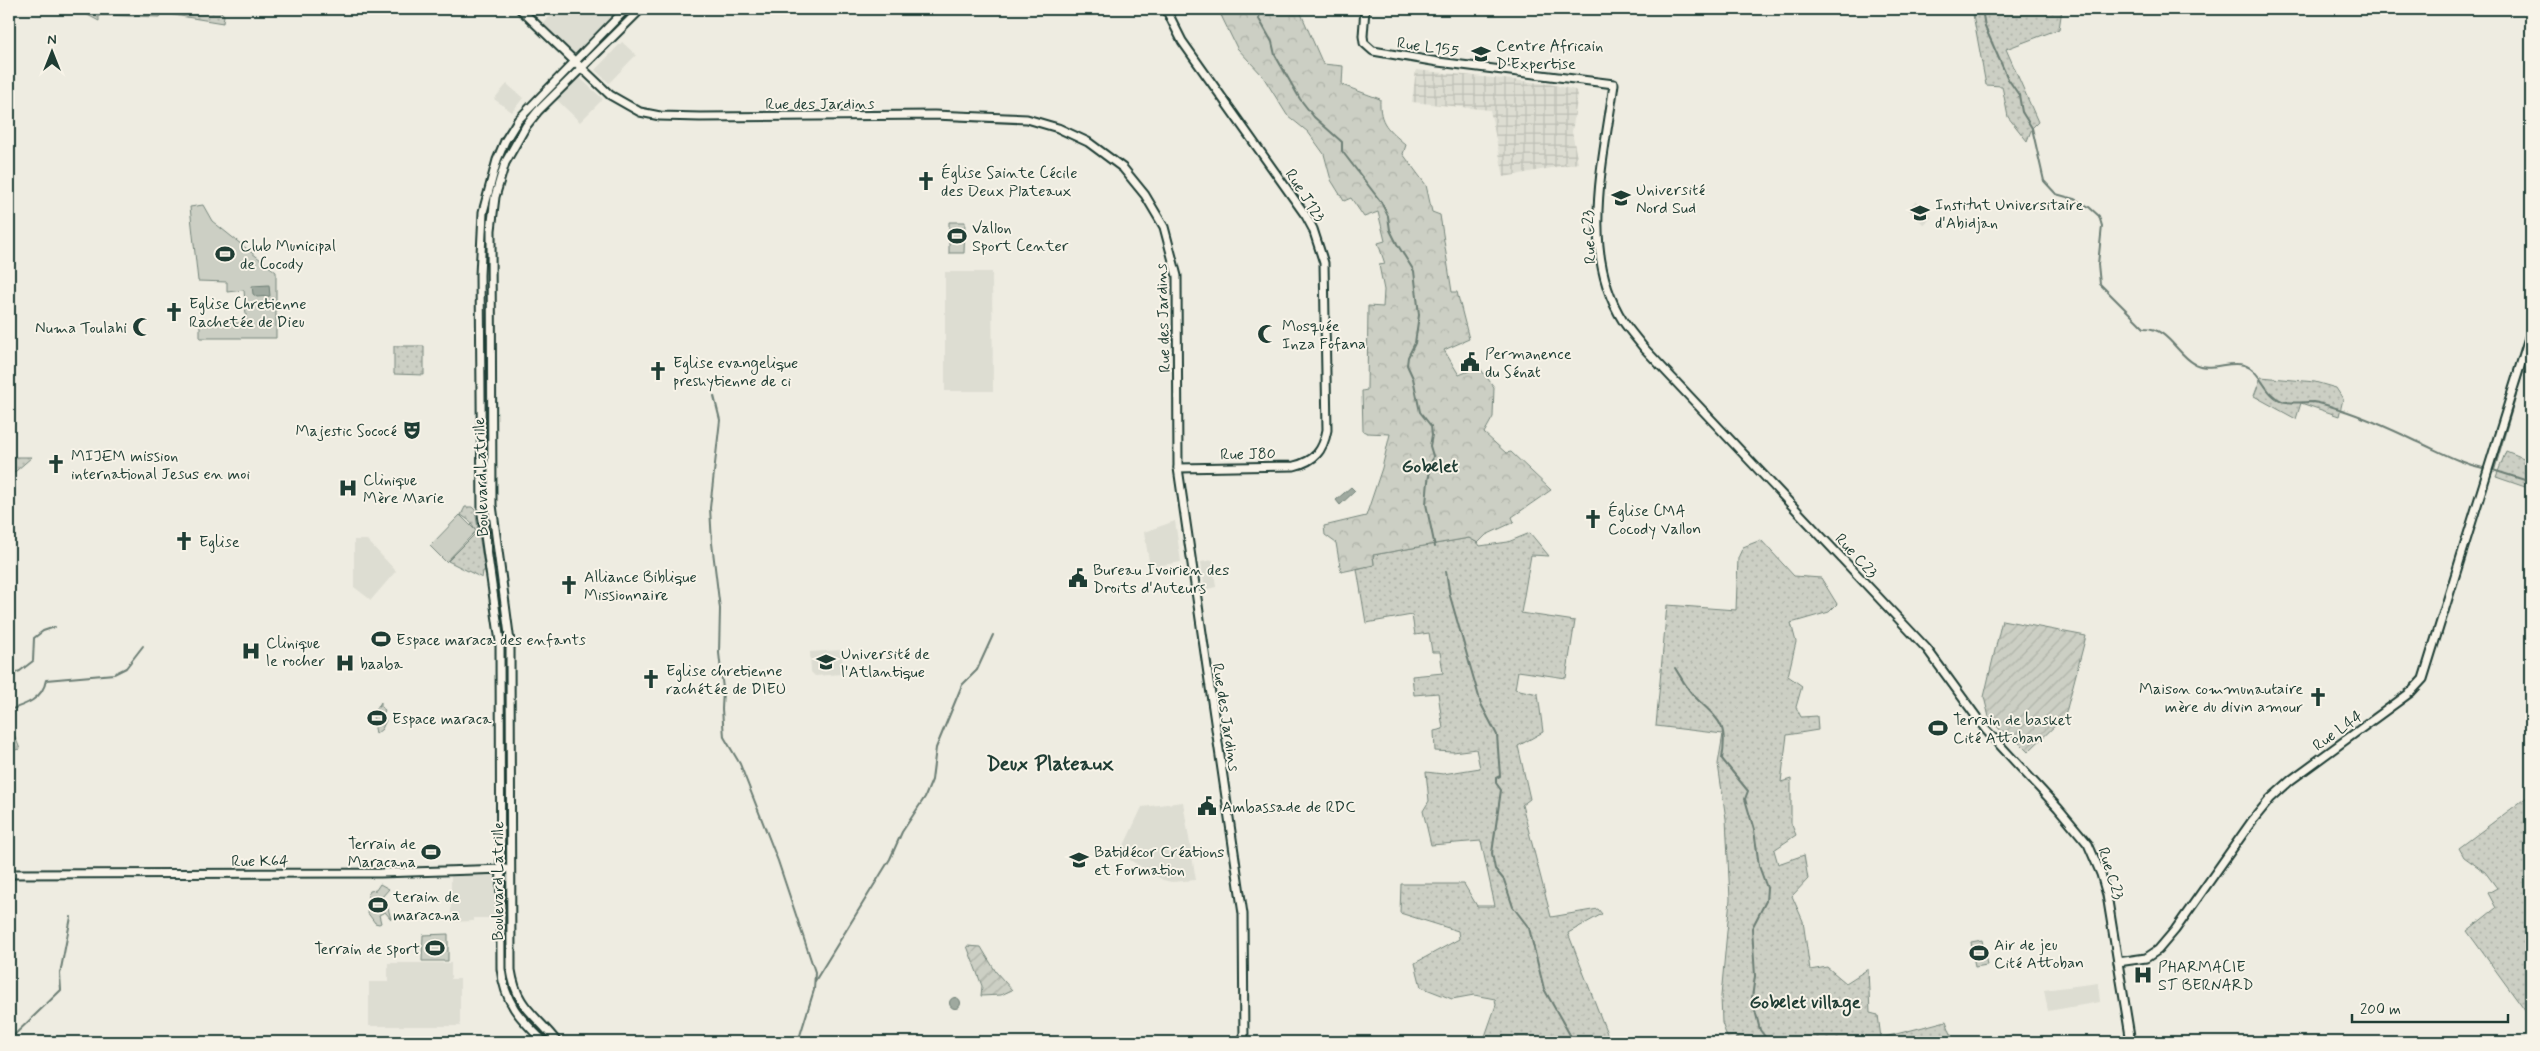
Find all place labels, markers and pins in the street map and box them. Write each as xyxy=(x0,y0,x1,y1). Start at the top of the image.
place label: Centre Africain D'Expertise xyxy=(1496,36,1603,75)
school or university icon: Centre Africain D'Expertise xyxy=(1470,43,1492,65)
place label: Église Sainte Cécile des Deux Plateaux xyxy=(941,163,1077,202)
church icon: Église Sainte Cécile des Deux Plateaux xyxy=(915,170,937,192)
place label: Université Nord Sud xyxy=(1636,180,1705,219)
school or university icon: Université Nord Sud xyxy=(1610,187,1632,209)
place label: Institut Universitaire d'Abidjan xyxy=(1935,195,2084,234)
school or university icon: Institut Universitaire d'Abidjan xyxy=(1909,202,1931,224)
place label: Vallon Sport Center xyxy=(972,218,1069,257)
sports icon: Vallon Sport Center xyxy=(946,225,968,247)
place label: Club Municipal de Cocody xyxy=(240,236,336,275)
sports icon: Club Municipal de Cocody xyxy=(214,243,236,265)
place label: Eglise Chretienne Rachetée de Dieu xyxy=(189,294,306,333)
church icon: Eglise Chretienne Rachetée de Dieu xyxy=(163,301,185,323)
mosque icon: Numa Toulahi xyxy=(131,316,153,338)
place label: Mosquée Inza Fofana xyxy=(1282,316,1366,355)
place label: Numa Toulahi xyxy=(35,318,127,339)
mosque icon: Mosquée Inza Fofana xyxy=(1256,323,1278,345)
place label: Permanence du Sénat xyxy=(1485,344,1572,383)
public building icon: Permanence du Sénat xyxy=(1459,351,1481,373)
place label: Eglise evangelique preshytienne de ci xyxy=(673,353,798,392)
church icon: Eglise evangelique preshytienne de ci xyxy=(647,360,669,382)
theatre icon: Majestic Sococé xyxy=(401,419,423,441)
place label: Majestic Sococé xyxy=(295,421,397,442)
place label: MIJEM mission international Jesus en moi xyxy=(71,446,250,485)
church icon: MIJEM mission international Jesus en moi xyxy=(45,453,67,475)
place label: Clinique Mère Marie xyxy=(363,470,445,509)
hospital icon: Clinique Mère Marie xyxy=(337,477,359,499)
place label: Église CMA Cocody Vallon xyxy=(1608,501,1701,540)
church icon: Église CMA Cocody Vallon xyxy=(1582,508,1604,530)
church icon: Eglise xyxy=(173,530,195,552)
place label: Eglise xyxy=(199,532,240,553)
place label: Bureau Ivoirien des Droits d'Auteurs xyxy=(1093,560,1229,599)
place label: Alliance Biblique Missionnaire xyxy=(584,567,697,606)
public building icon: Bureau Ivoirien des Droits d'Auteurs xyxy=(1067,567,1089,589)
church icon: Alliance Biblique Missionnaire xyxy=(558,574,580,596)
sports icon: Espace maraca des enfants xyxy=(370,628,392,650)
place label: Espace maraca des enfants xyxy=(396,630,586,651)
place label: Clinique le rocher xyxy=(266,633,325,672)
hospital icon: Clinique le rocher xyxy=(240,640,262,662)
place label: Université de l'Atlantique xyxy=(841,644,930,683)
school or university icon: Université de l'Atlantique xyxy=(815,651,837,673)
hospital icon: baaba xyxy=(334,652,356,674)
place label: baaba xyxy=(360,654,403,675)
place label: Eglise chretienne rachétée de DIEU xyxy=(666,661,786,700)
church icon: Eglise chretienne rachétée de DIEU xyxy=(640,668,662,690)
place label: Maison communautaire mère du divin amour xyxy=(2139,679,2303,718)
church icon: Maison communautaire mère du divin amour xyxy=(2307,686,2329,708)
sports icon: Espace maraca xyxy=(366,707,388,729)
place label: Espace maraca xyxy=(392,709,492,730)
place label: Terrain de basket Cité Attoban xyxy=(1953,710,2073,749)
sports icon: Terrain de basket Cité Attoban xyxy=(1927,717,1949,739)
public building icon: Ambassade de RDC xyxy=(1196,795,1218,817)
place label: Ambassade de RDC xyxy=(1222,797,1356,818)
place label: Terrain de Maracana xyxy=(348,834,416,873)
sports icon: Terrain de Maracana xyxy=(420,841,442,863)
place label: Batidécor Créations et Formation xyxy=(1094,842,1225,881)
school or university icon: Batidécor Créations et Formation xyxy=(1068,849,1090,871)
place label: terain de maracana xyxy=(392,887,460,926)
sports icon: terain de maracana xyxy=(367,894,389,916)
place label: Air de jeu Cité Attoban xyxy=(1994,935,2084,974)
sports icon: Terrain de sport xyxy=(424,937,446,959)
place label: Terrain de sport xyxy=(314,939,420,960)
sports icon: Air de jeu Cité Attoban xyxy=(1968,942,1990,964)
place label: PHARMACIE ST BERNARD xyxy=(2158,957,2254,996)
hospital icon: PHARMACIE ST BERNARD xyxy=(2132,964,2154,986)

